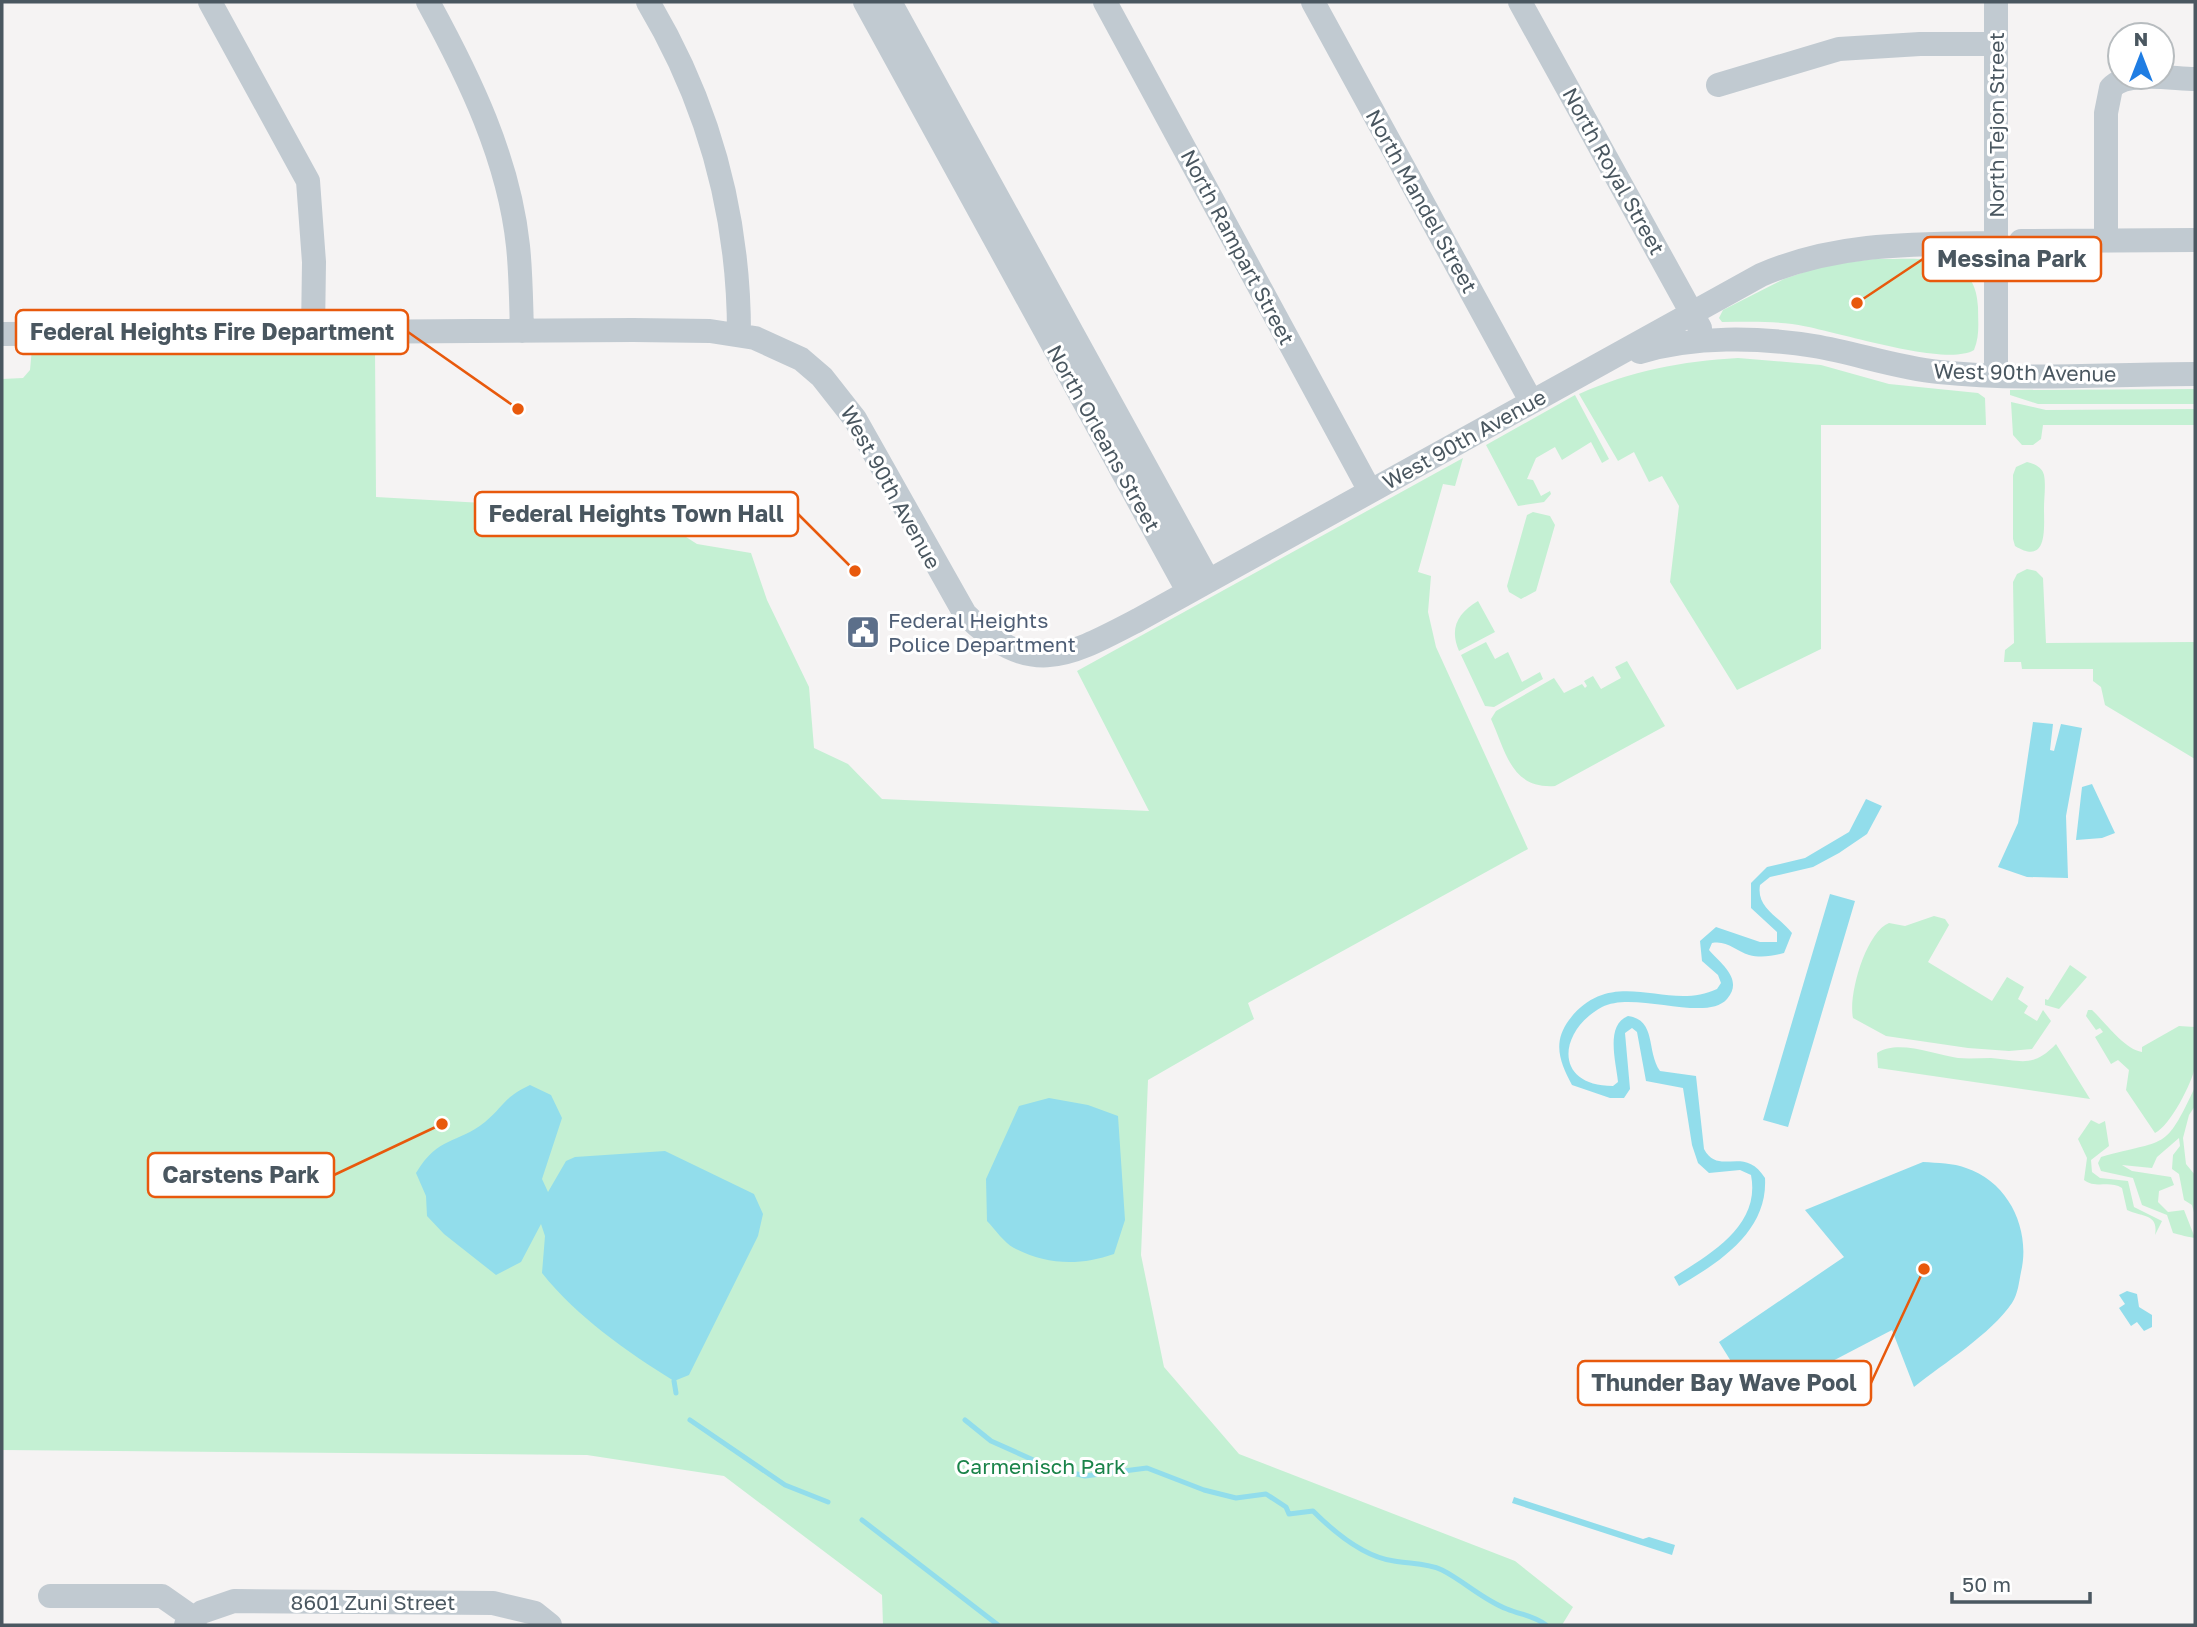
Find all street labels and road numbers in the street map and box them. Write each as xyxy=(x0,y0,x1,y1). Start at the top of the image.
street label: North Tejon Street xyxy=(1983,32,2009,218)
street label: North Royal Street xyxy=(1557,83,1671,259)
street label: North Mandel Street xyxy=(1361,105,1483,297)
street label: North Rampart Street xyxy=(1175,145,1301,349)
street label: North Orleans Street xyxy=(1042,340,1166,536)
street label: West 90th Avenue xyxy=(1933,357,2117,387)
street label: West 90th Avenue xyxy=(1378,383,1550,495)
street label: West 90th Avenue xyxy=(835,401,947,573)
street label: 8601 Zuni Street xyxy=(291,1589,455,1615)

